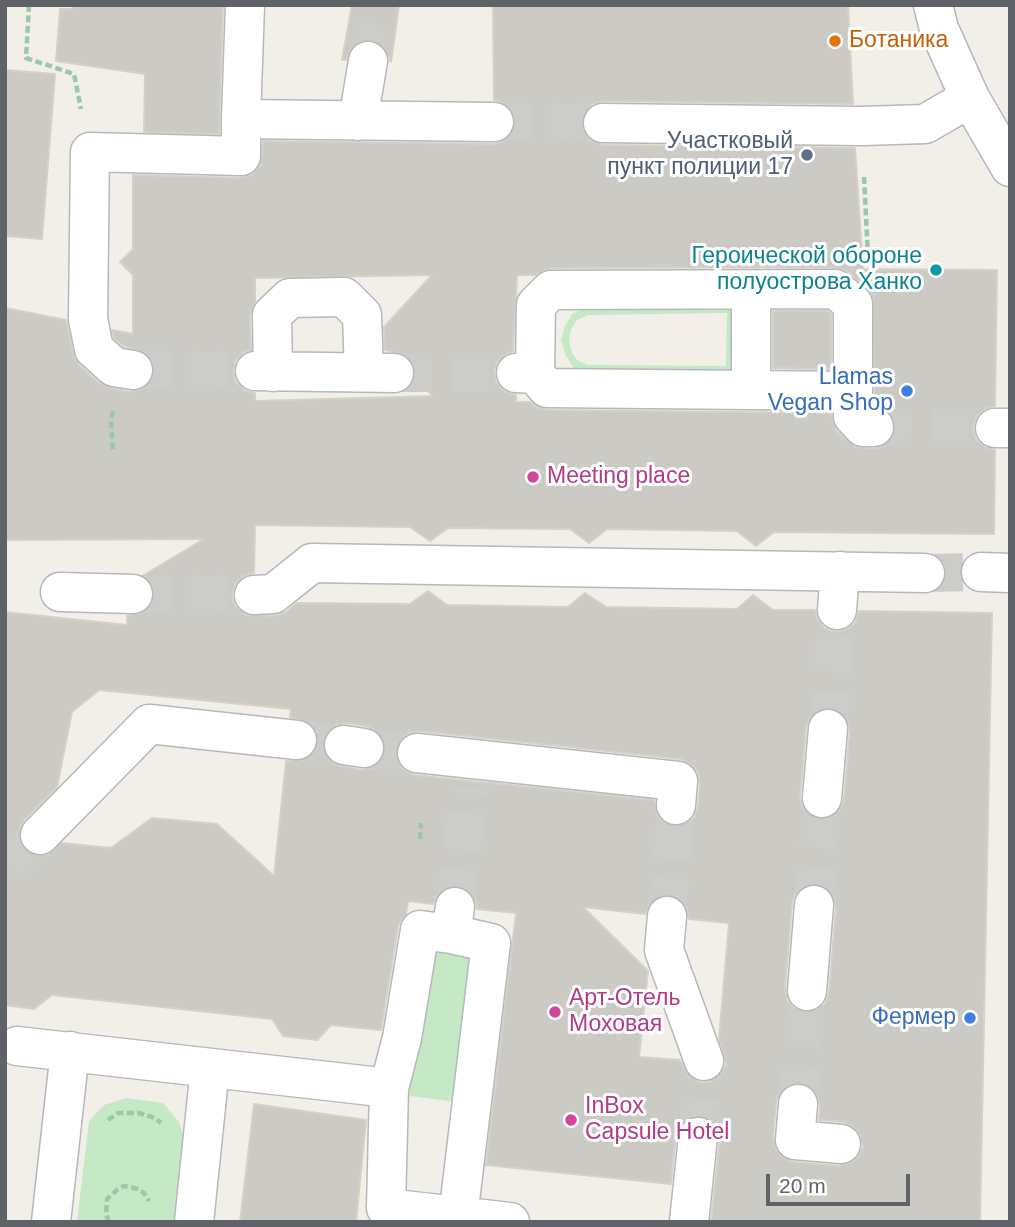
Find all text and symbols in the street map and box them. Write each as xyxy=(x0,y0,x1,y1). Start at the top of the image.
place label: Ботаника xyxy=(849,27,948,55)
marker: Ботаника xyxy=(827,33,843,49)
place label: Участковый пункт полиции 17 xyxy=(607,128,793,182)
marker: Участковый пункт полиции 17 xyxy=(799,147,815,163)
place label: Героической обороне полуострова Ханко xyxy=(691,243,922,297)
marker: Героической обороне полуострова Ханко xyxy=(928,262,944,278)
place label: Llamas Vegan Shop xyxy=(768,364,893,418)
marker: Llamas Vegan Shop xyxy=(899,383,915,399)
place label: Meeting place xyxy=(547,463,690,491)
marker: Meeting place xyxy=(525,469,541,485)
place label: Арт-Отель Моховая xyxy=(569,985,680,1039)
marker: Арт-Отель Моховая xyxy=(547,1004,563,1020)
place label: Фермер xyxy=(872,1004,956,1032)
marker: Фермер xyxy=(962,1010,978,1026)
place label: InBox Capsule Hotel xyxy=(585,1093,729,1147)
marker: InBox Capsule Hotel xyxy=(563,1112,579,1128)
scale bar xyxy=(770,1160,914,1204)
text: 20 m xyxy=(779,1174,826,1197)

